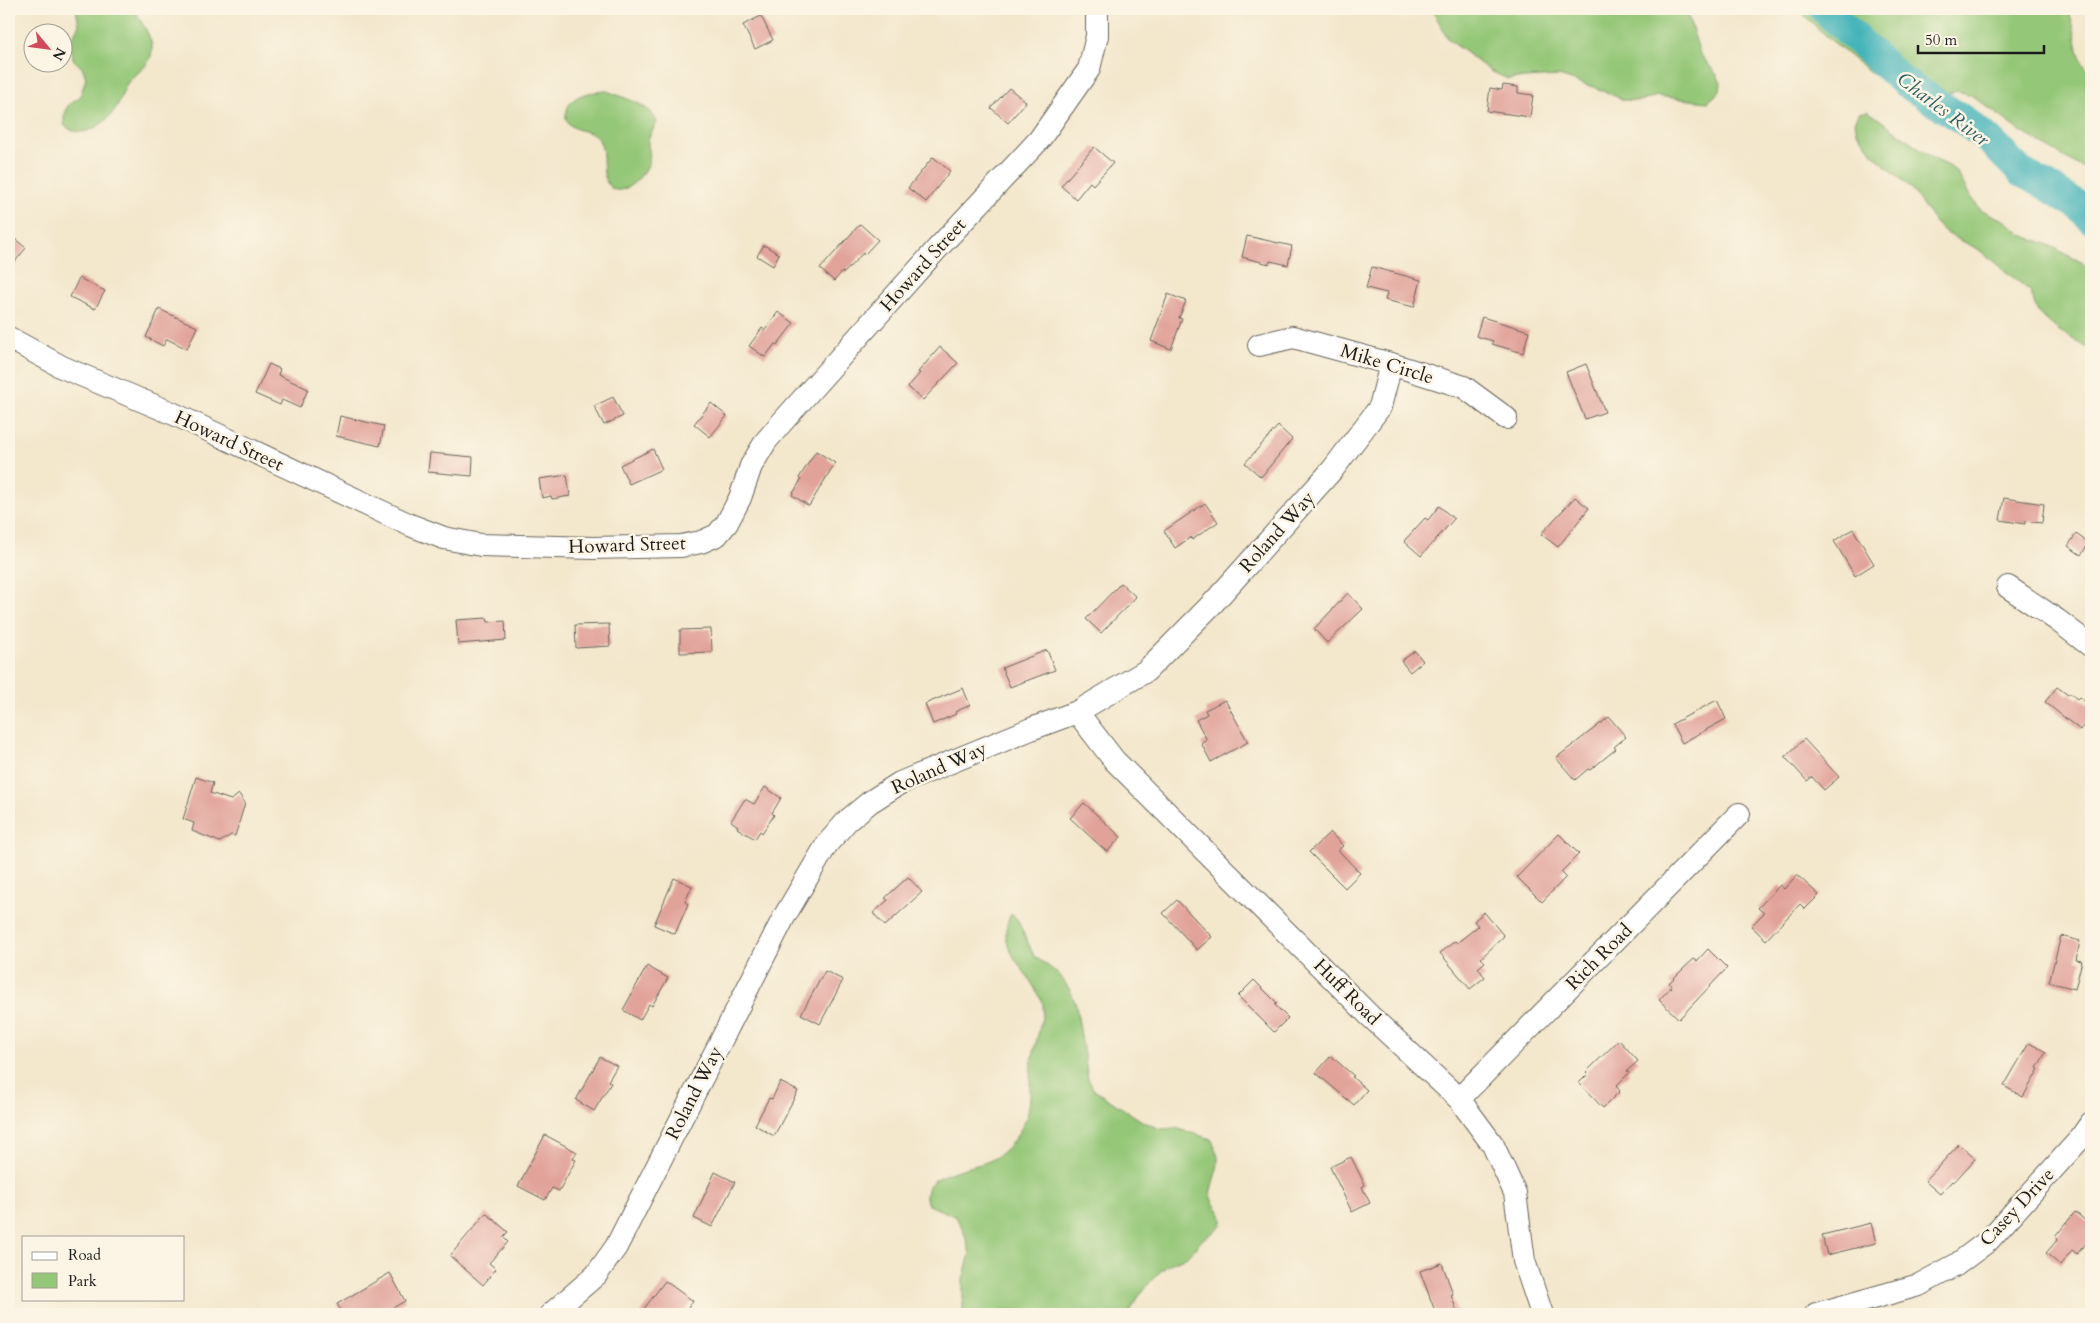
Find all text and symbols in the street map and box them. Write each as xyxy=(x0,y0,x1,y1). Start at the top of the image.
north arrow xyxy=(22,22,72,72)
scale bar xyxy=(1918,22,2044,54)
text: 50 m xyxy=(1925,30,1957,50)
text: N xyxy=(48,44,70,64)
water label: Charles River xyxy=(1891,65,1996,153)
street label: Howard Street xyxy=(874,213,972,317)
street label: Mike Circle xyxy=(1337,338,1437,390)
street label: Howard Street xyxy=(170,404,288,478)
street label: Roland Way xyxy=(1233,485,1321,579)
street label: Howard Street xyxy=(568,530,686,560)
street label: Roland Way xyxy=(887,735,991,801)
street label: Rich Road xyxy=(1560,918,1638,996)
street label: Huff Road xyxy=(1308,953,1386,1031)
street label: Roland Way xyxy=(659,1042,729,1144)
street label: Casey Drive xyxy=(1974,1162,2060,1252)
legend xyxy=(22,1236,185,1300)
text: Road xyxy=(68,1245,101,1265)
text: Park xyxy=(68,1271,97,1291)

